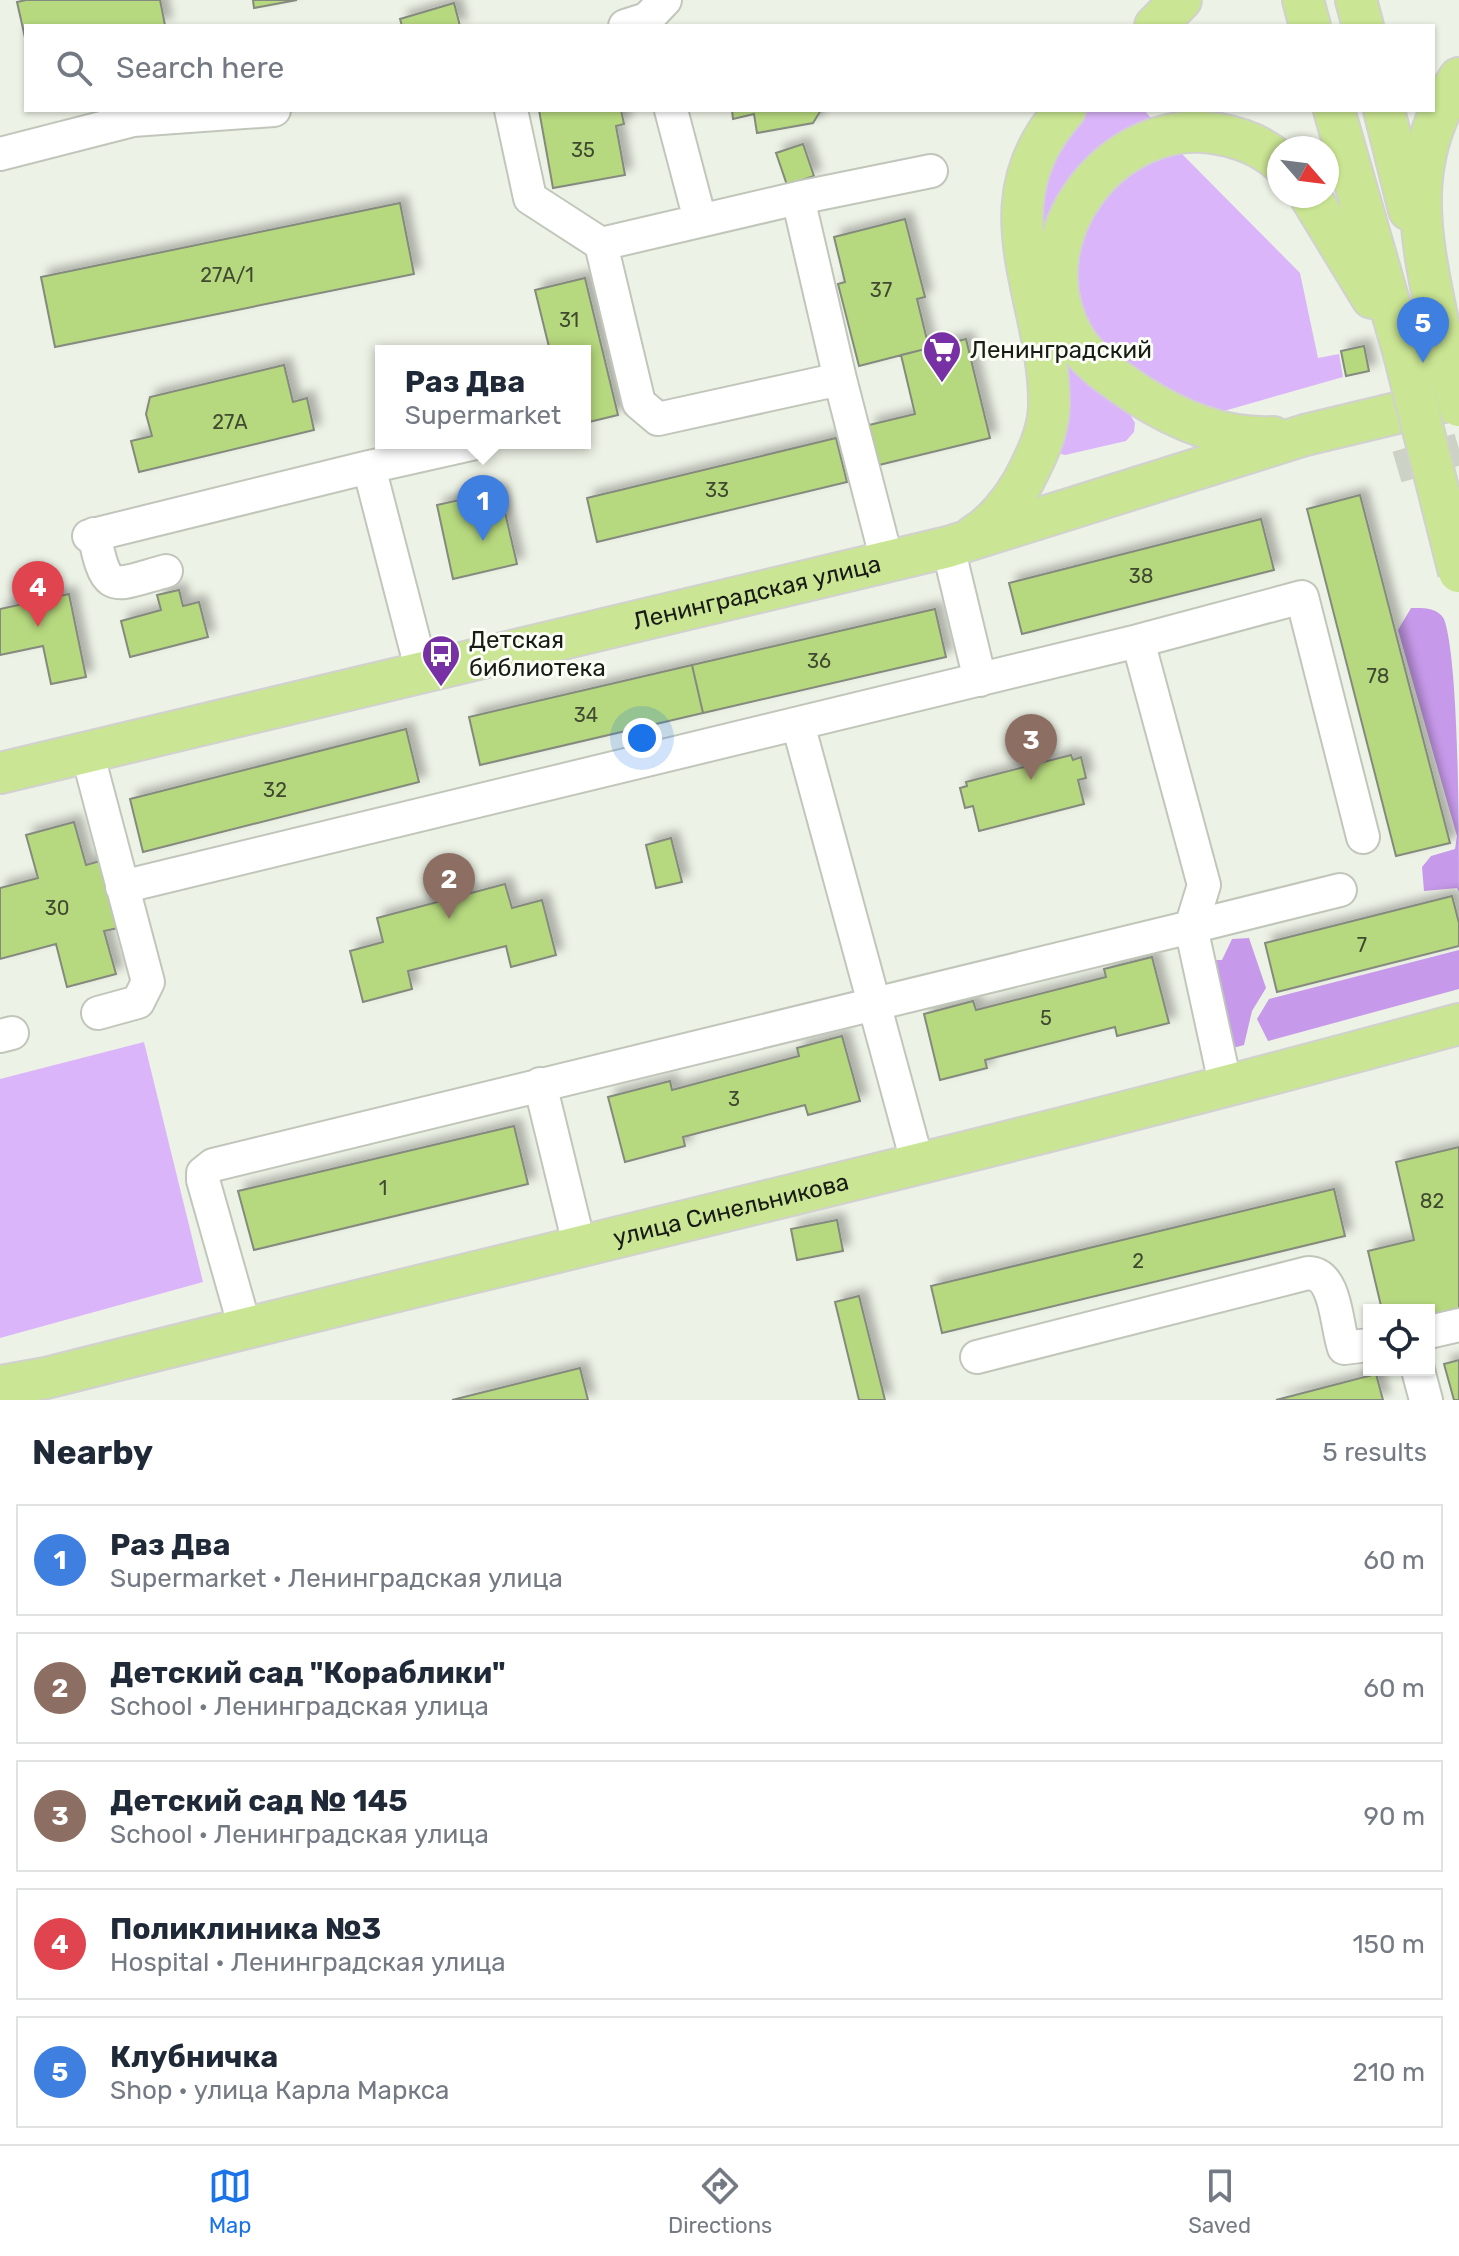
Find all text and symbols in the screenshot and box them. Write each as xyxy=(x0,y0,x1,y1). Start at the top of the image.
search box xyxy=(24,24,1435,112)
icon: search xyxy=(52,46,96,90)
text: Search here xyxy=(116,50,284,86)
north arrow xyxy=(1267,136,1339,208)
house number: 35 xyxy=(571,138,595,162)
house number: 27А/1 xyxy=(200,263,254,287)
house number: 37 xyxy=(870,278,892,302)
pin: 5 xyxy=(1397,297,1449,363)
house number: 31 xyxy=(559,308,579,332)
supermarket icon: Ленинградский xyxy=(921,329,963,384)
place label: Ленинградский xyxy=(970,336,1152,364)
popup xyxy=(375,345,591,449)
text: Раз Два xyxy=(405,364,525,400)
text: Supermarket xyxy=(405,400,561,431)
house number: 27А xyxy=(212,410,248,434)
pin: 1 xyxy=(457,475,509,541)
house number: 33 xyxy=(705,478,729,502)
street label: Ленинградская улица xyxy=(630,550,884,636)
pin: 4 xyxy=(12,561,64,627)
house number: 38 xyxy=(1129,564,1153,588)
place label: Детская библиотека xyxy=(469,626,606,682)
bus stop icon: Детская библиотека xyxy=(420,633,462,688)
house number: 36 xyxy=(807,649,831,673)
house number: 78 xyxy=(1367,664,1389,688)
house number: 34 xyxy=(574,703,598,727)
pin: 3 xyxy=(1005,714,1057,780)
your location xyxy=(622,718,662,758)
house number: 32 xyxy=(263,778,287,802)
pin: 2 xyxy=(423,853,475,919)
house number: 30 xyxy=(45,896,69,920)
house number: 7 xyxy=(1357,933,1367,957)
house number: 5 xyxy=(1040,1006,1052,1030)
house number: 3 xyxy=(728,1087,740,1111)
street label: улица Синельникова xyxy=(610,1167,852,1252)
house number: 1 xyxy=(379,1176,387,1200)
house number: 82 xyxy=(1420,1189,1444,1213)
house number: 2 xyxy=(1132,1249,1144,1273)
map controls xyxy=(1363,1304,1435,1376)
button: locate xyxy=(1363,1304,1435,1376)
text: Nearby xyxy=(32,1432,153,1473)
text: 5 results xyxy=(1322,1437,1427,1468)
text: Раз Два xyxy=(110,1527,230,1563)
text: 1 xyxy=(54,1545,66,1576)
text: 60 m xyxy=(1363,1545,1425,1576)
text: Supermarket · Ленинградская улица xyxy=(110,1563,563,1594)
text: Детский сад "Кораблики" xyxy=(110,1655,506,1691)
text: 2 xyxy=(52,1673,68,1704)
text: 60 m xyxy=(1363,1673,1425,1704)
text: School · Ленинградская улица xyxy=(110,1691,489,1722)
text: Детский сад № 145 xyxy=(110,1783,408,1819)
text: 3 xyxy=(51,1801,69,1832)
text: 90 m xyxy=(1364,1801,1425,1832)
text: School · Ленинградская улица xyxy=(110,1819,489,1850)
text: Поликлиника №3 xyxy=(110,1911,381,1947)
text: 4 xyxy=(51,1929,69,1960)
text: 150 m xyxy=(1352,1929,1425,1960)
text: Hospital · Ленинградская улица xyxy=(110,1947,506,1978)
text: Клубничка xyxy=(110,2039,278,2075)
text: 5 xyxy=(52,2057,68,2088)
text: 210 m xyxy=(1353,2057,1425,2088)
text: Shop · улица Карла Маркса xyxy=(110,2075,449,2106)
tab: Map xyxy=(208,2164,252,2239)
tab: Directions xyxy=(668,2164,772,2239)
tab: Saved xyxy=(1188,2164,1251,2239)

